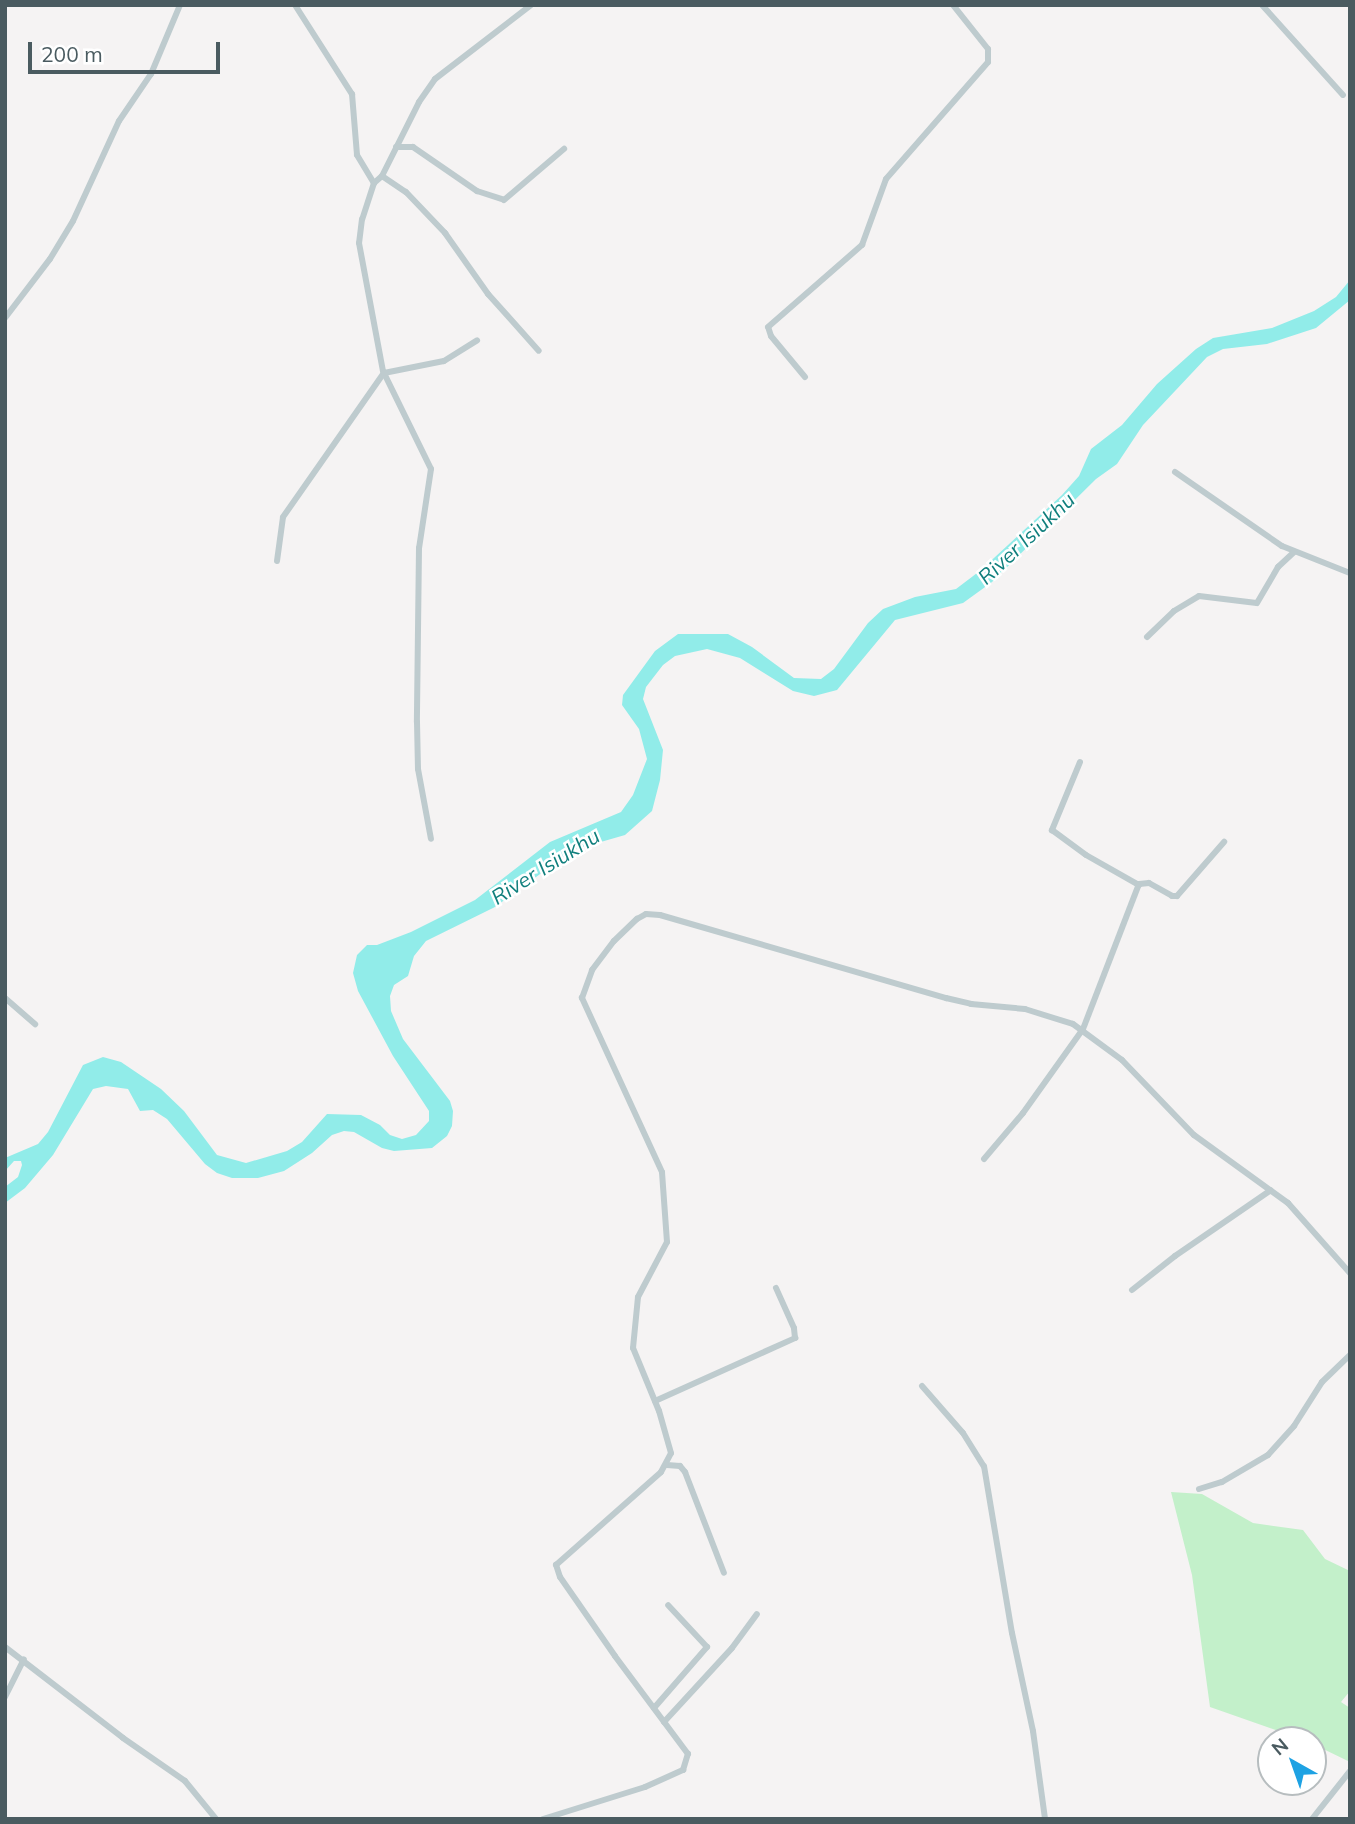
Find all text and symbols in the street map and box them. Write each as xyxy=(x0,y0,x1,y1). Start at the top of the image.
scale bar xyxy=(32,28,224,72)
text: 200 m xyxy=(41,41,103,67)
water label: River Isiukhu xyxy=(972,487,1080,589)
water label: River Isiukhu xyxy=(486,823,604,909)
north arrow xyxy=(1257,1726,1327,1796)
text: N xyxy=(1267,1733,1293,1760)

